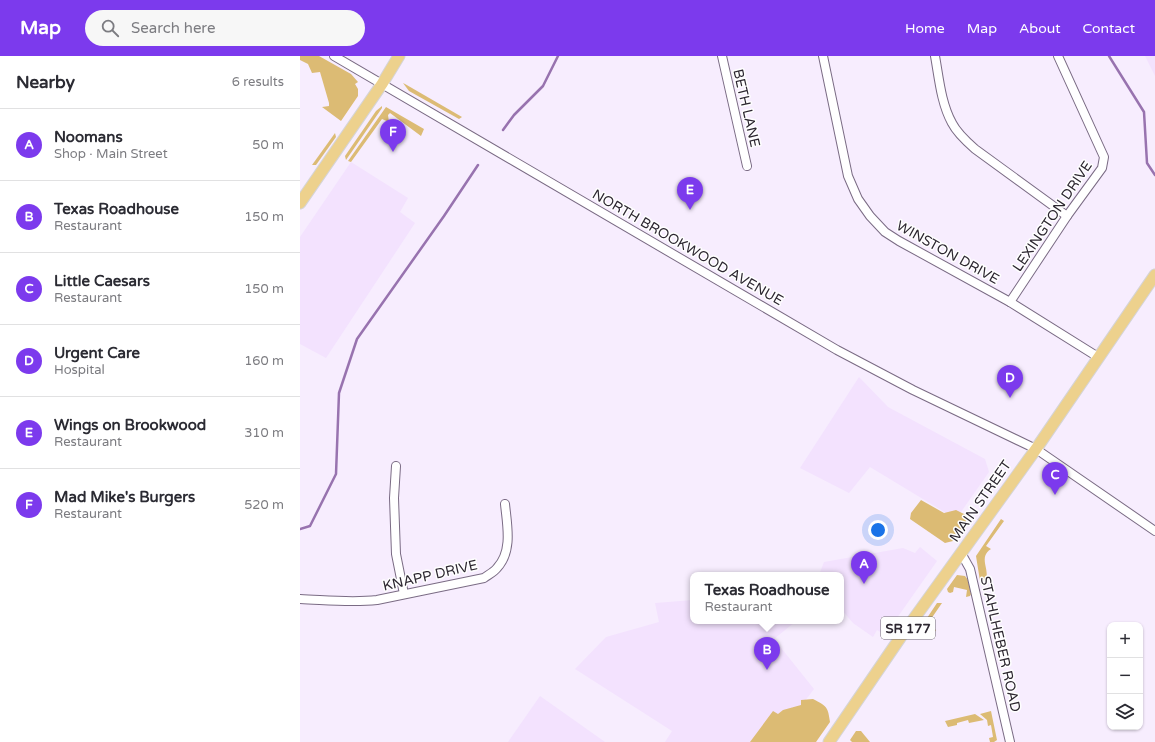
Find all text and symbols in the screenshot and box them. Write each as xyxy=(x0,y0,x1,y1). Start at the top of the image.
search box xyxy=(85,10,365,46)
text: Map xyxy=(20,17,61,39)
icon: search xyxy=(99,17,121,39)
text: Search here xyxy=(131,19,215,37)
text: Home xyxy=(905,20,945,37)
text: Map xyxy=(967,20,997,37)
text: About xyxy=(1019,20,1061,37)
text: Contact xyxy=(1083,20,1135,37)
street label: BETH LANE xyxy=(729,67,764,149)
text: Nearby xyxy=(16,72,75,93)
text: 6 results xyxy=(232,74,284,90)
pin: F xyxy=(380,119,406,152)
text: Noomans xyxy=(54,128,123,146)
text: A xyxy=(24,137,34,153)
text: 50 m xyxy=(252,137,284,153)
text: Shop · Main Street xyxy=(54,146,168,162)
street label: LEXINGTON DRIVE xyxy=(1009,158,1096,275)
pin: E xyxy=(677,177,703,210)
street label: NORTH BROOKWOOD AVENUE xyxy=(590,185,786,309)
text: Texas Roadhouse xyxy=(54,200,179,218)
text: B xyxy=(24,209,34,225)
text: 150 m xyxy=(244,209,284,225)
street label: WINSTON DRIVE xyxy=(893,217,1002,288)
text: Restaurant xyxy=(54,218,122,234)
text: Little Caesars xyxy=(54,272,150,290)
text: C xyxy=(24,281,34,297)
text: 150 m xyxy=(244,281,284,297)
text: Restaurant xyxy=(54,290,122,306)
text: Urgent Care xyxy=(54,344,140,362)
text: D xyxy=(24,353,34,369)
text: 160 m xyxy=(244,353,284,369)
text: Hospital xyxy=(54,362,105,378)
pin: D xyxy=(997,365,1023,398)
text: Wings on Brookwood xyxy=(54,416,206,434)
text: E xyxy=(25,425,33,441)
text: 310 m xyxy=(244,425,284,441)
text: Restaurant xyxy=(54,434,122,450)
street label: MAIN STREET xyxy=(946,457,1015,545)
pin: C xyxy=(1042,462,1068,495)
text: Mad Mike's Burgers xyxy=(54,488,195,506)
text: F xyxy=(25,497,33,513)
text: 520 m xyxy=(244,497,284,513)
text: Restaurant xyxy=(54,506,122,522)
your location xyxy=(868,520,888,540)
pin: A xyxy=(851,551,877,584)
street label: KNAPP DRIVE xyxy=(381,556,479,595)
popup xyxy=(690,572,844,624)
street label: STAHLHEBER ROAD xyxy=(977,575,1024,714)
text: Texas Roadhouse xyxy=(705,581,830,599)
text: Restaurant xyxy=(705,599,772,615)
road number: SR 177 xyxy=(881,617,935,639)
map controls xyxy=(1107,622,1143,730)
button: + xyxy=(1107,622,1143,658)
pin: B xyxy=(754,637,780,670)
button: − xyxy=(1107,658,1143,694)
button: layers xyxy=(1107,694,1143,730)

